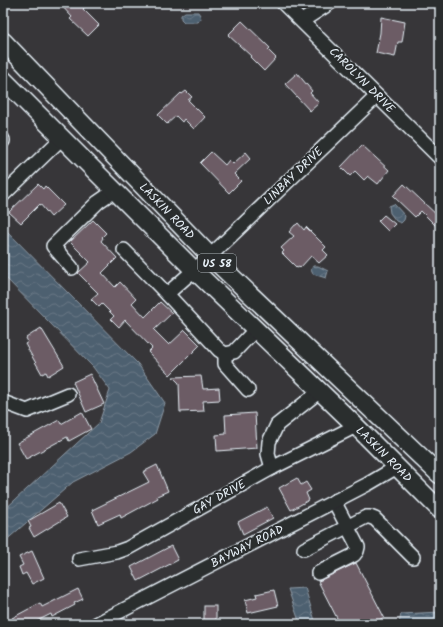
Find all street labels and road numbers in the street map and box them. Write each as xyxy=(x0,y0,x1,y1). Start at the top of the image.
street label: CAROLYN DRIVE xyxy=(324,43,400,119)
street label: LINBAY DRIVE xyxy=(259,142,328,210)
street label: LASKIN ROAD xyxy=(134,178,199,245)
road number: US 58 xyxy=(198,254,236,272)
street label: LASKIN ROAD xyxy=(351,422,416,487)
street label: GAY DRIVE xyxy=(189,475,250,520)
street label: BAYWAY ROAD xyxy=(207,520,287,573)

